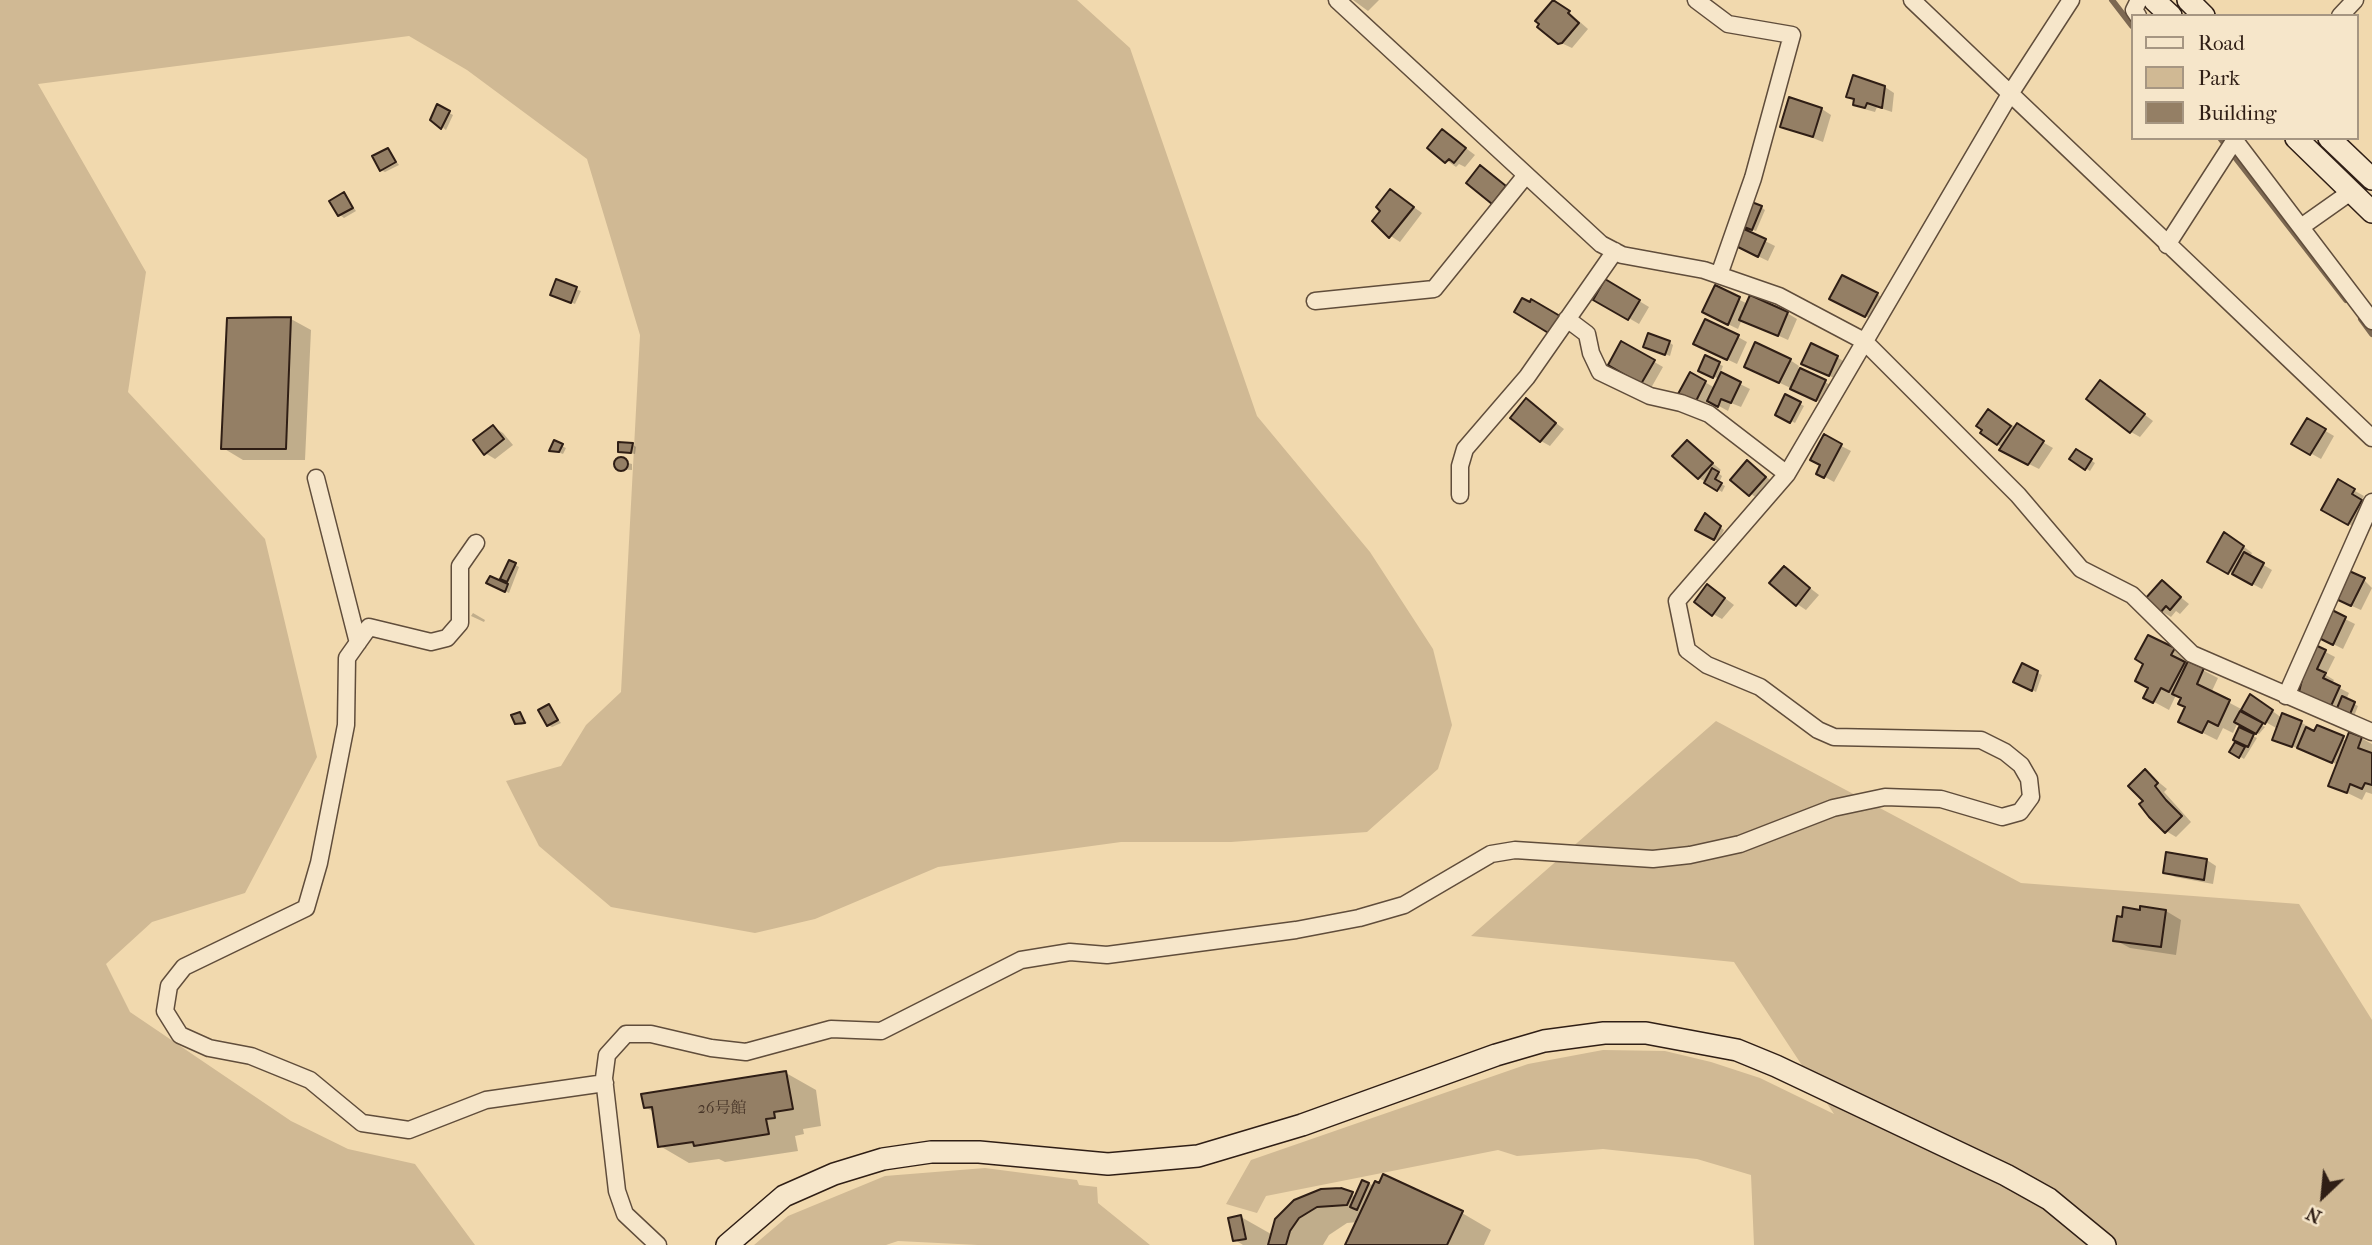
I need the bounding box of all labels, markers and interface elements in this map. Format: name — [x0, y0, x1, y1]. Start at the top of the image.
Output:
legend — [2130, 14, 2358, 140]
text: Road — [2198, 31, 2245, 55]
text: Park — [2198, 66, 2240, 90]
text: Building — [2198, 101, 2276, 125]
house number: 26号館 — [698, 1099, 746, 1119]
north arrow — [2288, 1161, 2358, 1231]
text: N — [2302, 1202, 2325, 1228]

